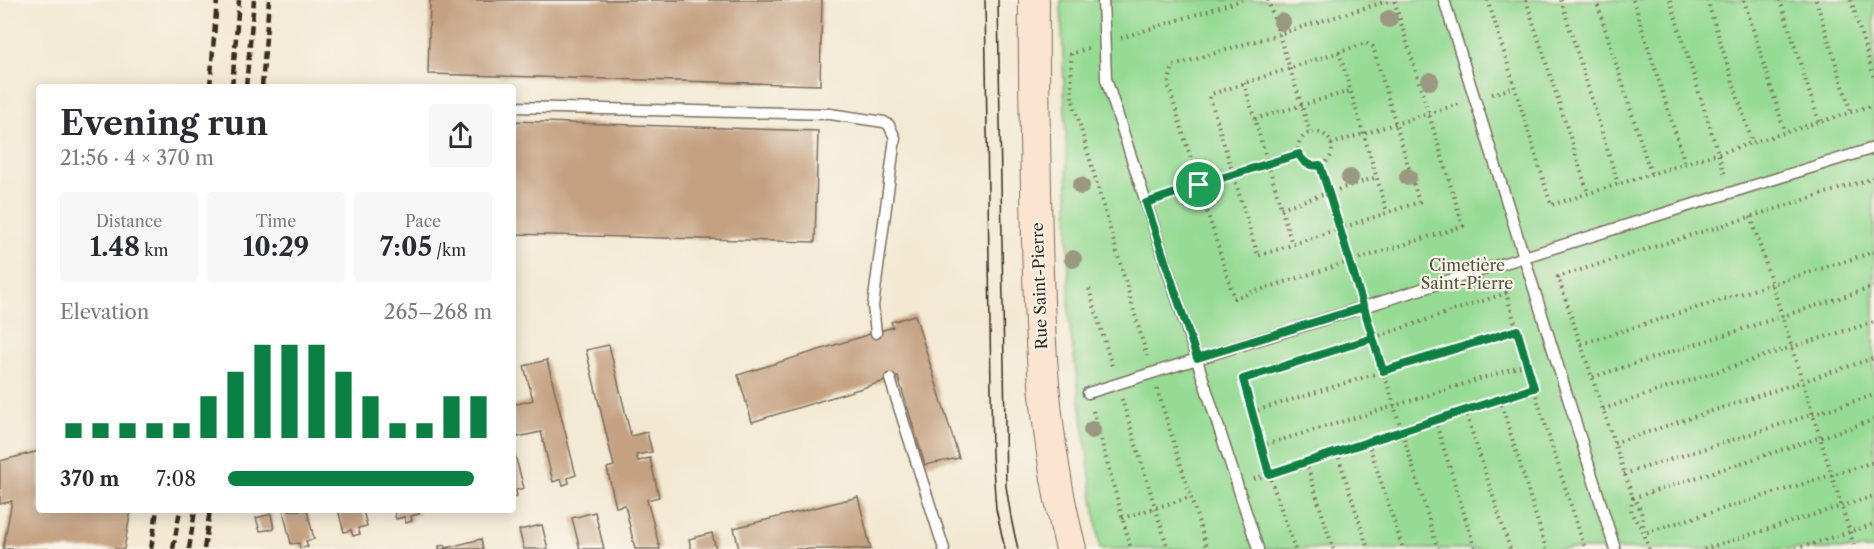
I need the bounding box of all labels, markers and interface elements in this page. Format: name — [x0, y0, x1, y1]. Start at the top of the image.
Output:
text: Evening run — [60, 103, 268, 144]
button: share — [429, 104, 492, 167]
text: 21:56 · 4 × 370 m — [60, 146, 214, 170]
pin — [1173, 159, 1224, 210]
icon: arrive — [1182, 168, 1215, 201]
text: Distance — [96, 211, 162, 231]
text: Time — [256, 211, 296, 231]
text: Pace — [405, 211, 441, 231]
street label: Rue Saint-Pierre — [1027, 222, 1051, 350]
text: 1.48 — [90, 231, 140, 263]
text: 10:29 — [243, 231, 309, 263]
text: 7:05 — [380, 231, 432, 263]
text: km — [140, 240, 168, 260]
text: /km — [432, 240, 466, 260]
park label: Cimetière Saint-Pierre — [1421, 255, 1513, 293]
text: Elevation — [60, 300, 149, 324]
text: 265–268 m — [384, 300, 492, 324]
text: 370 m — [60, 467, 119, 491]
text: 7:08 — [156, 467, 196, 491]

